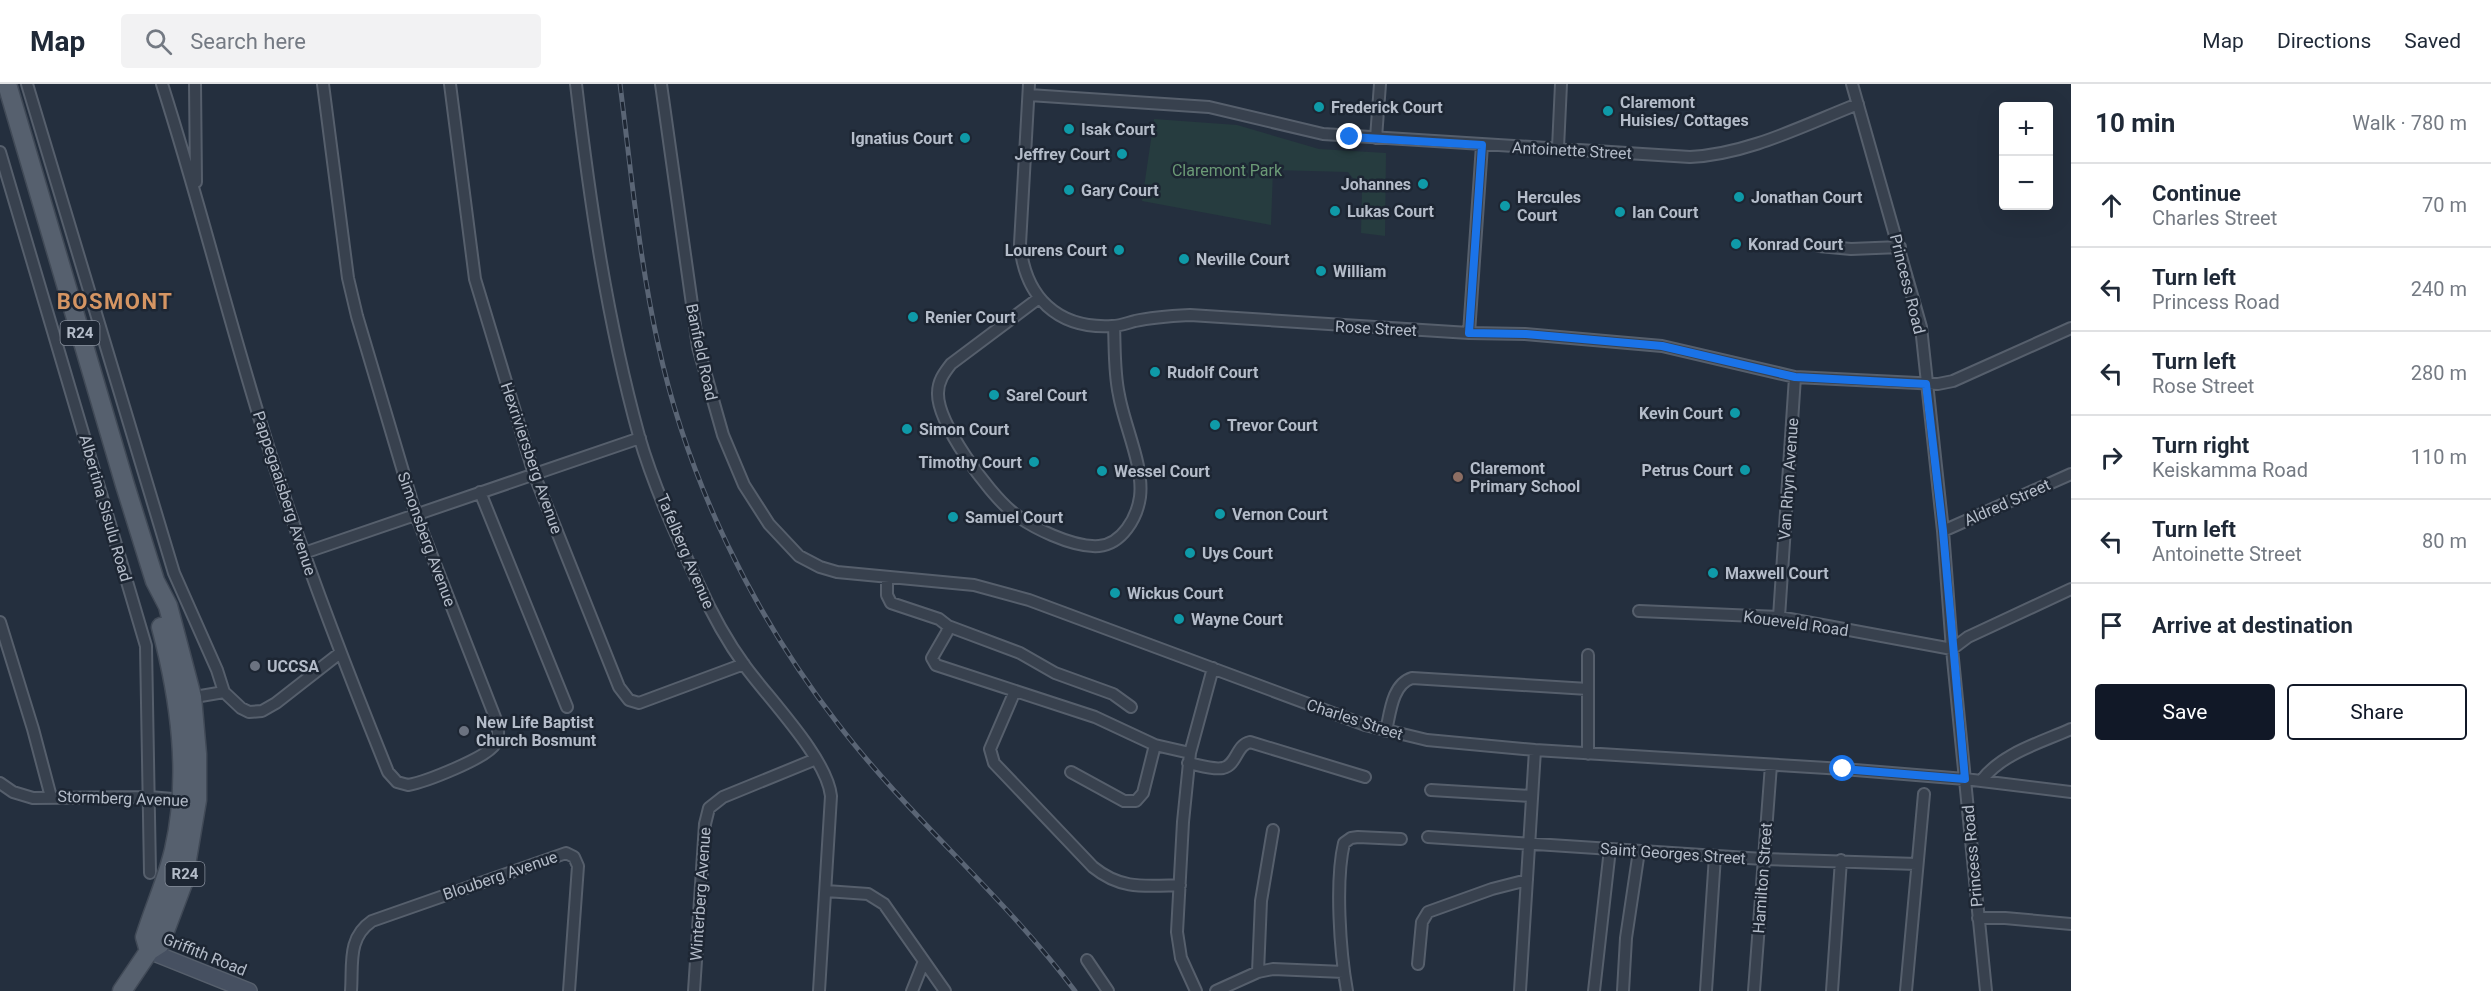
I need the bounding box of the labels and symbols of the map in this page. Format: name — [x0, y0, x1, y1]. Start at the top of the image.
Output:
place label: Claremont Huisies/ Cottages — [1620, 93, 1749, 130]
place label: Frederick Court — [1331, 98, 1443, 117]
marker: Frederick Court — [1312, 100, 1326, 114]
marker: Claremont Huisies/ Cottages — [1601, 104, 1615, 118]
place label: Isak Court — [1081, 120, 1156, 139]
marker: Isak Court — [1062, 122, 1076, 136]
route end — [1336, 123, 1362, 149]
place label: Ignatius Court — [851, 129, 954, 148]
marker: Ignatius Court — [958, 131, 972, 145]
street label: Antoinette Street — [1512, 138, 1632, 163]
place label: Jeffrey Court — [1015, 145, 1111, 164]
marker: Jeffrey Court — [1115, 147, 1129, 161]
park label: Claremont Park — [1172, 161, 1283, 180]
place label: Johannes — [1341, 175, 1411, 194]
marker: Johannes — [1416, 177, 1430, 191]
place label: Gary Court — [1081, 181, 1159, 200]
marker: Gary Court — [1062, 183, 1076, 197]
place label: Hercules Court — [1517, 188, 1581, 225]
place label: Jonathan Court — [1751, 188, 1863, 207]
marker: Jonathan Court — [1732, 190, 1746, 204]
marker: Hercules Court — [1498, 199, 1512, 213]
place label: Lukas Court — [1347, 202, 1434, 221]
place label: Ian Court — [1632, 203, 1699, 222]
marker: Lukas Court — [1328, 204, 1342, 218]
marker: Ian Court — [1613, 205, 1627, 219]
street label: Princess Road — [1886, 232, 1929, 336]
place label: Konrad Court — [1748, 235, 1844, 254]
marker: Konrad Court — [1729, 237, 1743, 251]
place label: Lourens Court — [1005, 241, 1108, 260]
marker: Lourens Court — [1112, 243, 1126, 257]
place label: Neville Court — [1196, 250, 1290, 269]
marker: Neville Court — [1177, 252, 1191, 266]
place label: William — [1333, 262, 1386, 281]
marker: William — [1314, 264, 1328, 278]
district label: BOSMONT — [57, 289, 173, 314]
street label: Banfield Road — [682, 302, 721, 402]
place label: Renier Court — [925, 308, 1016, 327]
marker: Renier Court — [906, 310, 920, 324]
street label: Rose Street — [1335, 317, 1417, 340]
road number: R24 — [60, 321, 100, 345]
place label: Rudolf Court — [1167, 363, 1259, 382]
marker: Rudolf Court — [1148, 365, 1162, 379]
street label: Hexriviersberg Avenue — [497, 380, 566, 536]
place label: Sarel Court — [1006, 386, 1088, 405]
marker: Sarel Court — [987, 388, 1001, 402]
place label: Kevin Court — [1639, 404, 1724, 423]
marker: Kevin Court — [1728, 406, 1742, 420]
street label: Pappegaaisberg Avenue — [249, 409, 320, 578]
place label: Trevor Court — [1227, 416, 1318, 435]
street label: Van Rhyn Avenue — [1775, 417, 1802, 541]
marker: Trevor Court — [1208, 418, 1222, 432]
place label: Simon Court — [919, 420, 1010, 439]
marker: Simon Court — [900, 422, 914, 436]
street label: Albertina Sisulu Road — [75, 432, 136, 584]
place label: Timothy Court — [918, 453, 1023, 472]
marker: Timothy Court — [1027, 455, 1041, 469]
place label: Claremont Primary School — [1470, 459, 1580, 496]
place label: Petrus Court — [1642, 461, 1734, 480]
place label: Wessel Court — [1114, 462, 1210, 481]
marker: Petrus Court — [1738, 463, 1752, 477]
marker: Wessel Court — [1095, 464, 1109, 478]
street label: Simonsberg Avenue — [393, 469, 460, 609]
marker: Claremont Primary School — [1451, 470, 1465, 484]
street label: Aldred Street — [1961, 475, 2053, 530]
street label: Tafelberg Avenue — [653, 491, 718, 612]
place label: Vernon Court — [1232, 505, 1328, 524]
marker: Vernon Court — [1213, 507, 1227, 521]
place label: Samuel Court — [965, 508, 1064, 527]
marker: Samuel Court — [946, 510, 960, 524]
place label: Uys Court — [1202, 544, 1274, 563]
marker: Uys Court — [1183, 546, 1197, 560]
place label: Maxwell Court — [1725, 564, 1829, 583]
marker: Maxwell Court — [1706, 566, 1720, 580]
place label: Wickus Court — [1127, 584, 1224, 603]
marker: Wickus Court — [1108, 586, 1122, 600]
street label: Koueveld Road — [1742, 607, 1850, 640]
place label: Wayne Court — [1191, 610, 1284, 629]
marker: Wayne Court — [1172, 612, 1186, 626]
place label: UCCSA — [267, 657, 319, 676]
marker: UCCSA — [248, 659, 262, 673]
street label: Charles Street — [1304, 695, 1405, 744]
place label: New Life Baptist Church Bosmunt — [476, 713, 597, 750]
marker: New Life Baptist Church Bosmunt — [457, 724, 471, 738]
route start — [1829, 755, 1855, 781]
street label: Stormberg Avenue — [57, 787, 189, 810]
street label: Princess Road — [1959, 804, 1986, 908]
street label: Hamilton Street — [1749, 822, 1776, 934]
street label: Winterberg Avenue — [686, 826, 715, 962]
street label: Saint Georges Street — [1600, 839, 1746, 868]
street label: Blouberg Avenue — [440, 847, 560, 904]
road number: R24 — [166, 862, 204, 886]
street label: Griffith Road — [160, 929, 249, 980]

